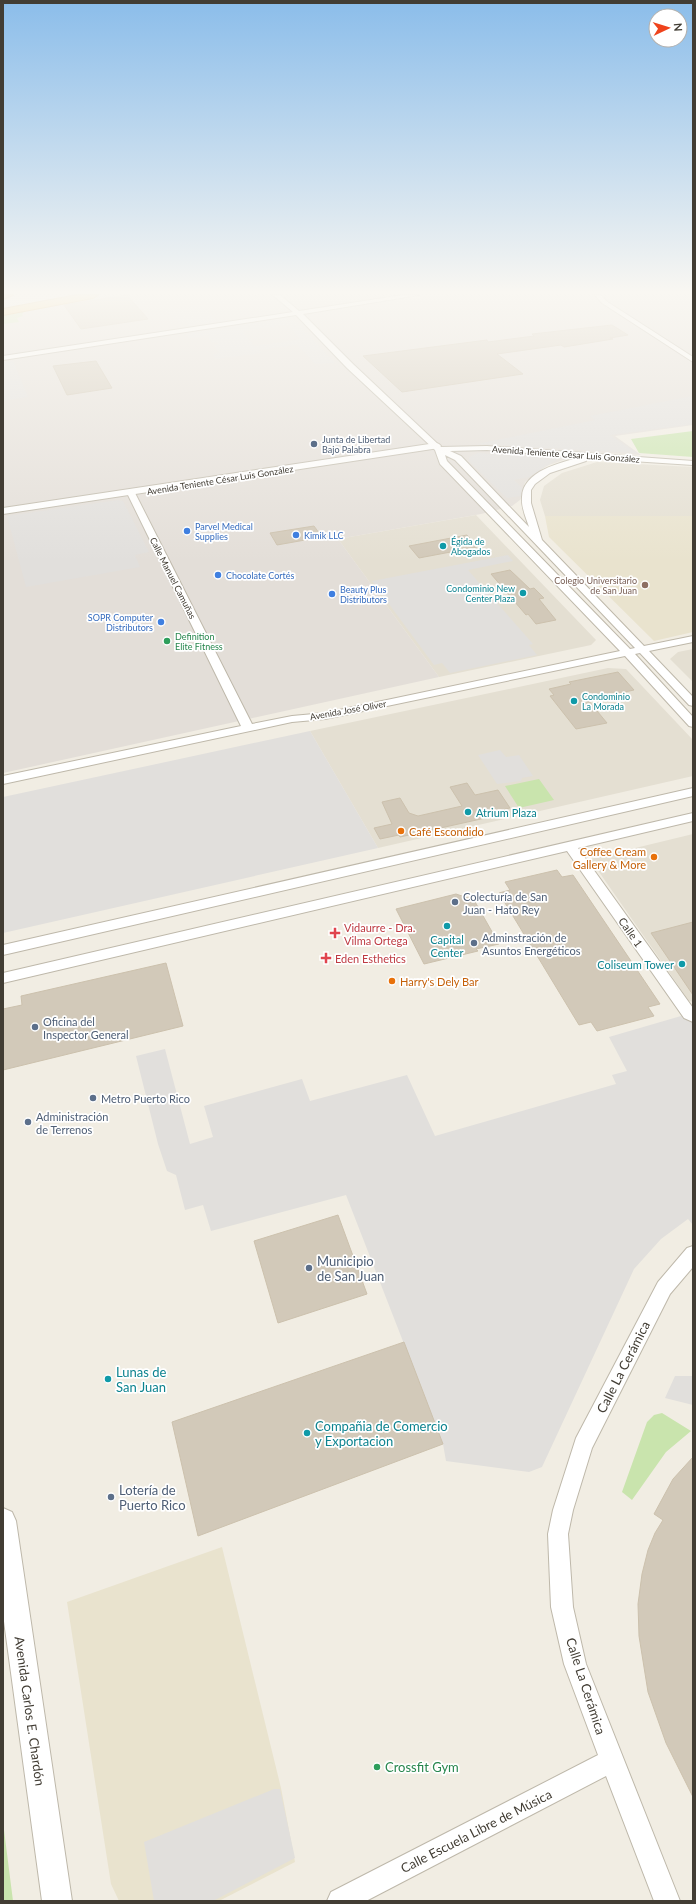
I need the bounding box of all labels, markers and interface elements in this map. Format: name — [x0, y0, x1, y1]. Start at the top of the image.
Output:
north arrow — [648, 8, 688, 48]
text: N — [672, 23, 685, 32]
place label: Junta de Libertad Bajo Palabra — [322, 434, 390, 455]
marker: Junta de Libertad Bajo Palabra — [309, 439, 319, 449]
street label: Avenida Teniente César Luis González — [492, 443, 640, 465]
street label: Avenida Teniente César Luis González — [146, 463, 294, 497]
place label: Parvel Medical Supplies — [195, 521, 253, 542]
marker: Parvel Medical Supplies — [182, 526, 192, 536]
marker: Kimik LLC — [291, 530, 301, 540]
place label: Kimik LLC — [304, 530, 344, 541]
street label: Calle Manuel Camuñas — [148, 535, 198, 621]
place label: Égida de Abogados — [451, 536, 490, 557]
marker: Égida de Abogados — [438, 541, 448, 551]
marker: Chocolate Cortés — [213, 570, 223, 580]
place label: Chocolate Cortés — [226, 570, 295, 581]
place label: Colegio Universitario de San Juan — [554, 575, 637, 596]
marker: Colegio Universitario de San Juan — [640, 580, 650, 590]
place label: Condominio New Center Plaza — [446, 583, 515, 604]
place label: Beauty Plus Distributors — [340, 584, 387, 605]
marker: Condominio New Center Plaza — [518, 588, 528, 598]
marker: Beauty Plus Distributors — [327, 589, 337, 599]
place label: SOPR Computer Distributors — [88, 612, 154, 633]
marker: SOPR Computer Distributors — [156, 617, 166, 627]
place label: Definition Elite Fitness — [175, 631, 223, 652]
marker: Definition Elite Fitness — [162, 636, 172, 646]
place label: Condominio La Morada — [582, 691, 630, 712]
marker: Condominio La Morada — [569, 696, 579, 706]
street label: Avenida José Oliver — [309, 698, 388, 722]
place label: Atrium Plaza — [476, 806, 537, 819]
marker: Atrium Plaza — [463, 807, 473, 817]
place label: Café Escondido — [409, 825, 484, 838]
marker: Café Escondido — [396, 826, 406, 836]
place label: Coffee Cream Gallery & More — [573, 845, 646, 871]
marker: Coffee Cream Gallery & More — [649, 852, 659, 862]
place label: Colecturía de San Juan - Hato Rey — [463, 890, 547, 916]
marker: Colecturía de San Juan - Hato Rey — [450, 897, 460, 907]
street label: Calle 1 — [616, 915, 646, 949]
place label: Vidaurre - Dra. Vilma Ortega — [344, 921, 415, 947]
marker: Capital Center — [442, 921, 452, 931]
marker: Vidaurre - Dra. Vilma Ortega — [329, 927, 341, 939]
place label: Adminstración de Asuntos Energéticos — [482, 931, 581, 957]
place label: Capital Center — [430, 933, 464, 959]
marker: Adminstración de Asuntos Energéticos — [469, 938, 479, 948]
marker: Eden Esthetics — [320, 952, 332, 964]
place label: Eden Esthetics — [335, 952, 406, 965]
place label: Coliseum Tower — [597, 958, 674, 971]
marker: Coliseum Tower — [677, 959, 687, 969]
place label: Harry's Dely Bar — [400, 975, 479, 988]
marker: Harry's Dely Bar — [387, 976, 397, 986]
place label: Oficina del Inspector General — [43, 1015, 129, 1041]
marker: Oficina del Inspector General — [30, 1022, 40, 1032]
place label: Metro Puerto Rico — [101, 1092, 190, 1105]
marker: Metro Puerto Rico — [88, 1093, 98, 1103]
place label: Administración de Terrenos — [36, 1110, 108, 1136]
marker: Administración de Terrenos — [23, 1117, 33, 1127]
place label: Municipio de San Juan — [317, 1253, 384, 1284]
marker: Municipio de San Juan — [304, 1263, 314, 1273]
street label: Calle La Cerámica — [593, 1318, 653, 1416]
place label: Lunas de San Juan — [116, 1364, 167, 1395]
marker: Lunas de San Juan — [103, 1374, 113, 1384]
place label: Compañia de Comercio y Exportacion — [315, 1418, 448, 1449]
marker: Compañia de Comercio y Exportacion — [302, 1428, 312, 1438]
place label: Lotería de Puerto Rico — [119, 1482, 186, 1513]
marker: Lotería de Puerto Rico — [106, 1492, 116, 1502]
street label: Avenida Carlos E. Chardón — [12, 1635, 48, 1787]
street label: Calle La Cerámica — [563, 1636, 609, 1736]
place label: Crossfit Gym — [385, 1759, 459, 1775]
marker: Crossfit Gym — [372, 1762, 382, 1772]
street label: Calle Escuela Libre de Música — [398, 1786, 554, 1876]

